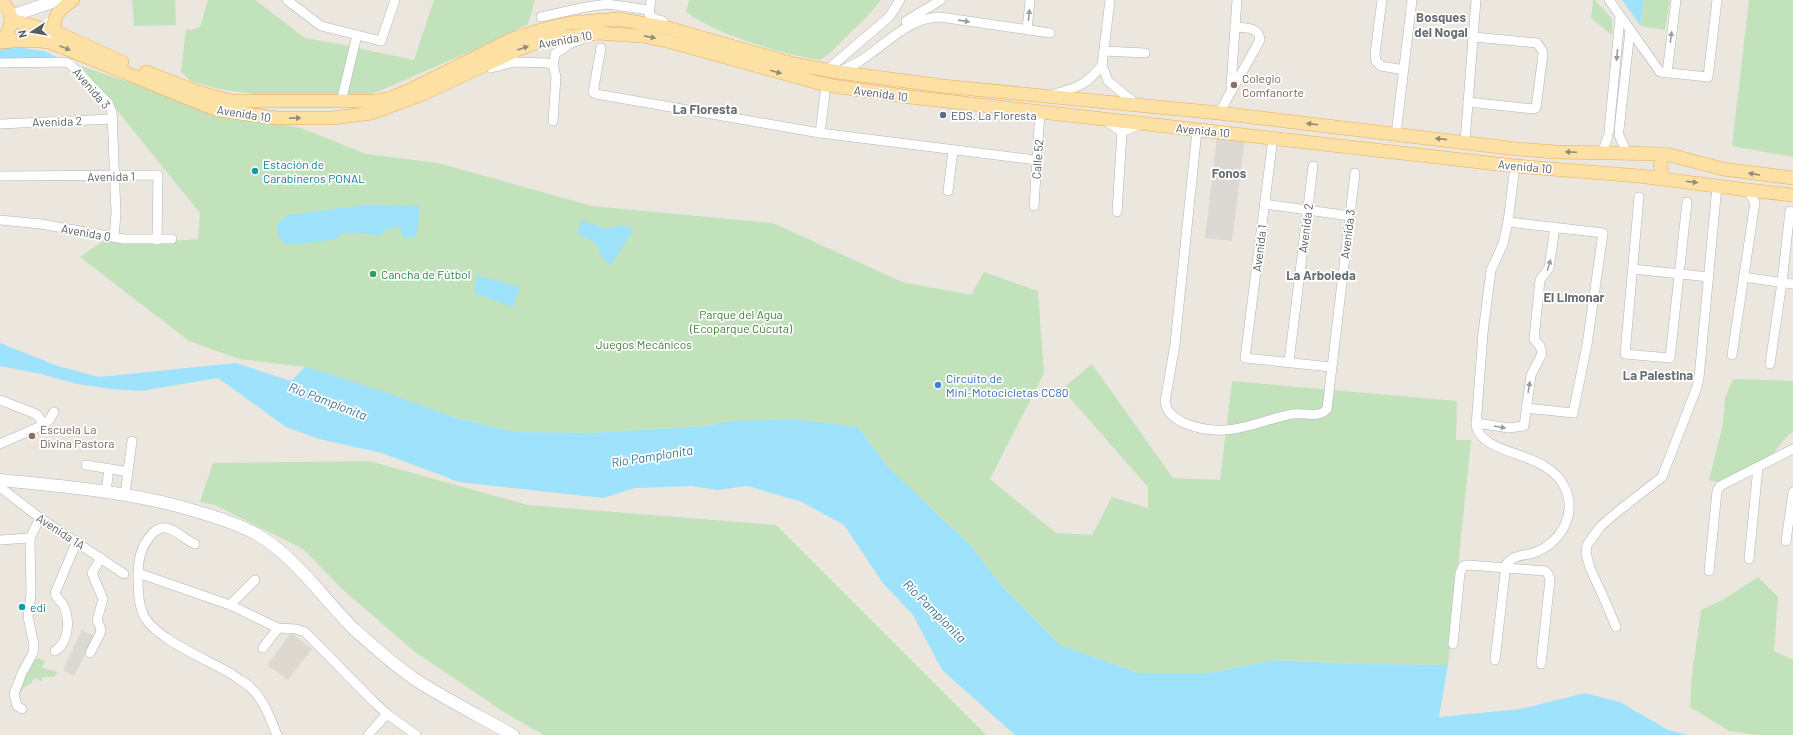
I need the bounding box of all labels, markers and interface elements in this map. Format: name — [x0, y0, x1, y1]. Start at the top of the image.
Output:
one-way arrow — [1025, 9, 1032, 21]
district label: Bosques del Nogal — [1414, 9, 1468, 40]
north arrow — [12, 12, 52, 52]
one-way arrow — [958, 18, 970, 24]
street label: Avenida 10 — [537, 27, 593, 51]
text: N — [15, 29, 29, 39]
one-way arrow — [1668, 31, 1675, 43]
one-way arrow — [644, 35, 657, 41]
one-way arrow — [517, 45, 529, 51]
one-way arrow — [60, 46, 72, 52]
one-way arrow — [1613, 49, 1620, 61]
street label: Avenida 3 — [70, 65, 114, 111]
one-way arrow — [770, 69, 782, 75]
place label: Colegio Comfanorte — [1242, 71, 1304, 99]
marker: Colegio Comfanorte — [1229, 80, 1239, 90]
street label: Avenida 10 — [853, 82, 909, 104]
district label: La Floresta — [673, 101, 737, 117]
street label: Avenida 10 — [216, 102, 272, 124]
place label: EDS. La Floresta — [951, 108, 1037, 122]
marker: EDS. La Floresta — [938, 110, 948, 120]
street label: Avenida 2 — [32, 113, 82, 129]
one-way arrow — [289, 115, 302, 121]
street label: Avenida 10 — [1175, 120, 1231, 140]
one-way arrow — [1306, 121, 1318, 127]
one-way arrow — [1435, 136, 1447, 142]
street label: Calle 52 — [1029, 138, 1045, 180]
one-way arrow — [1564, 149, 1577, 155]
place label: Estación de Carabineros PONAL — [263, 157, 365, 185]
street label: Avenida 10 — [1497, 157, 1553, 175]
district label: Fonos — [1212, 165, 1247, 181]
marker: Estación de Carabineros PONAL — [250, 166, 260, 176]
street label: Avenida 1 — [87, 169, 135, 183]
one-way arrow — [1748, 171, 1760, 177]
one-way arrow — [1685, 179, 1698, 186]
street label: Avenida 2 — [1295, 202, 1315, 254]
street label: Avenida 3 — [1337, 209, 1357, 259]
street label: Avenida 0 — [60, 221, 112, 243]
street label: Avenida 1 — [1249, 223, 1269, 273]
one-way arrow — [1546, 258, 1552, 270]
place label: Cancha de Fútbol — [381, 267, 471, 281]
district label: La Arboleda — [1286, 267, 1356, 283]
marker: Cancha de Fútbol — [368, 269, 378, 279]
district label: El Limonar — [1543, 289, 1605, 305]
park label: Parque del Agua (Ecoparque Cúcuta) — [689, 307, 793, 335]
park label: Juegos Mecánicos — [596, 337, 692, 351]
district label: La Palestina — [1623, 367, 1693, 383]
place label: Circuito de Mini-Motocicletas CC80 — [946, 371, 1069, 399]
water label: Río Pamplonita — [287, 379, 370, 423]
marker: Circuito de Mini-Motocicletas CC80 — [933, 380, 943, 390]
one-way arrow — [1526, 381, 1532, 393]
place label: Escuela La Divina Pastora — [40, 422, 114, 450]
one-way arrow — [1494, 424, 1506, 430]
marker: Escuela La Divina Pastora — [27, 431, 37, 441]
water label: Río Pamplonita — [610, 442, 694, 470]
street label: Avenida 1A — [34, 510, 88, 552]
water label: Río Pamplonita — [900, 576, 970, 646]
place label: edi — [30, 600, 46, 614]
marker: edi — [17, 602, 27, 612]

